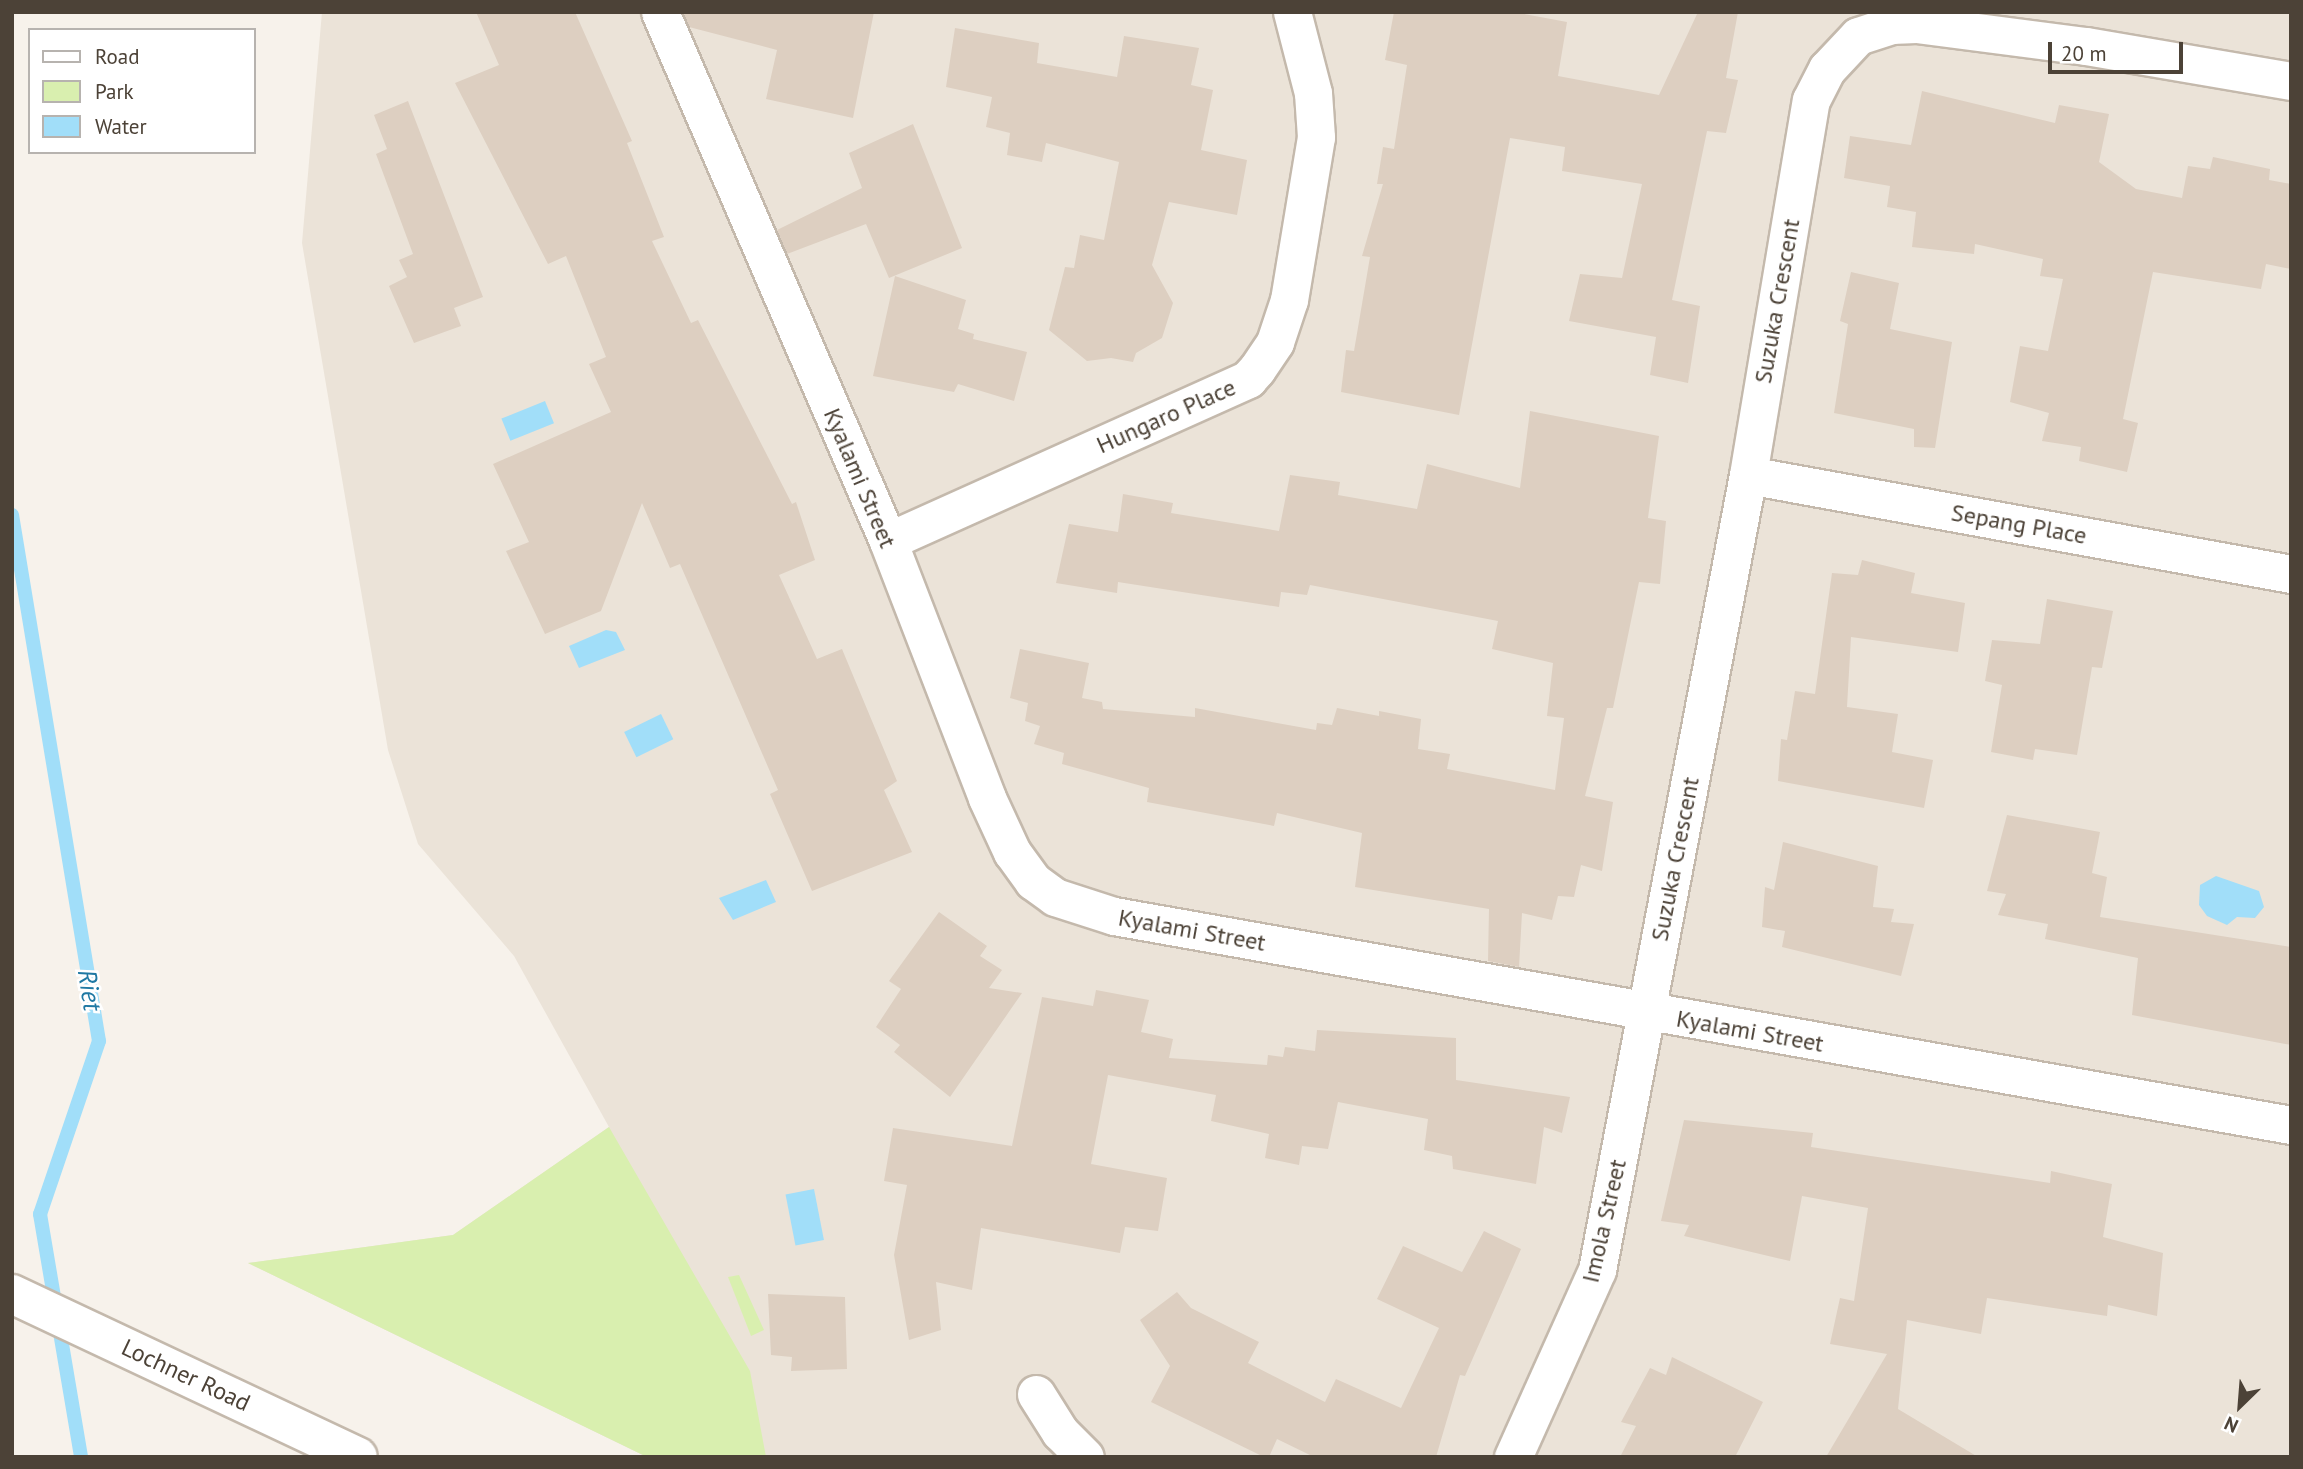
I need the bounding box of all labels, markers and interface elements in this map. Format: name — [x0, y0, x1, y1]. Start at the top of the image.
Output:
legend — [28, 28, 256, 154]
scale bar — [2051, 28, 2186, 72]
text: 20 m — [2061, 40, 2107, 67]
text: Road — [95, 43, 139, 70]
text: Park — [95, 78, 134, 105]
text: Water — [95, 113, 147, 140]
street label: Suzuka Crescent — [1748, 216, 1806, 386]
street label: Hungaro Place — [1092, 373, 1240, 459]
street label: Kyalami Street — [818, 404, 902, 552]
street label: Sepang Place — [1949, 498, 2089, 550]
street label: Suzuka Crescent — [1645, 774, 1705, 944]
street label: Kyalami Street — [1116, 903, 1268, 957]
water label: Riet — [71, 967, 109, 1013]
street label: Kyalami Street — [1674, 1004, 1826, 1058]
street label: Imola Street — [1576, 1156, 1632, 1286]
street label: Lochner Road — [117, 1333, 255, 1417]
north arrow — [2205, 1371, 2275, 1441]
text: N — [2220, 1412, 2242, 1439]

